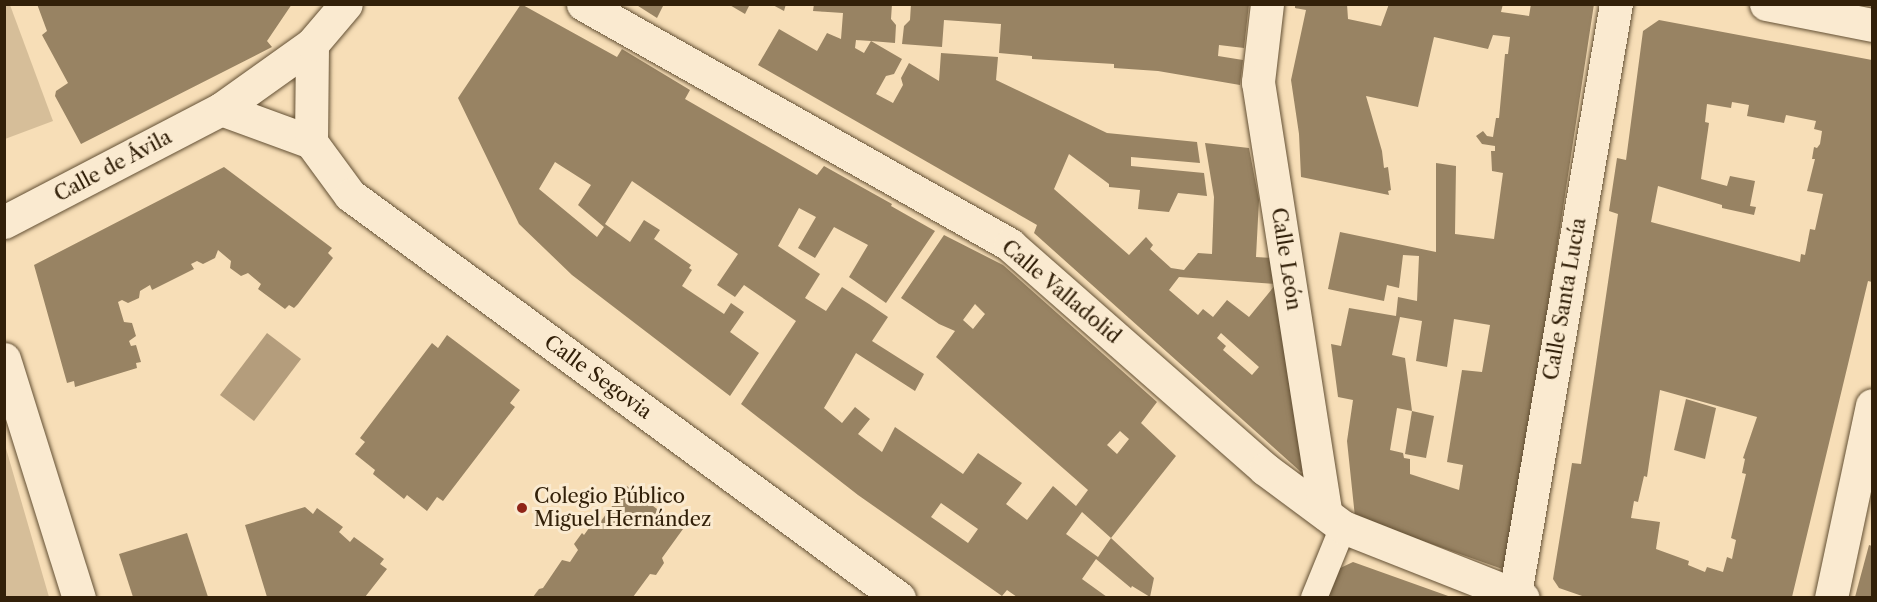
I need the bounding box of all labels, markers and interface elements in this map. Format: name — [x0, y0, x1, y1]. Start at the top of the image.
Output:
street label: Calle de Ávila — [50, 125, 176, 207]
street label: Calle León — [1266, 206, 1306, 312]
street label: Calle Santa Lucía — [1539, 216, 1591, 382]
street label: Calle Valladolid — [996, 235, 1126, 349]
street label: Calle Segovia — [540, 330, 656, 424]
place label: Colegio Público Miguel Hernández — [534, 484, 711, 531]
marker: Colegio Público Miguel Hernández — [515, 501, 529, 515]

